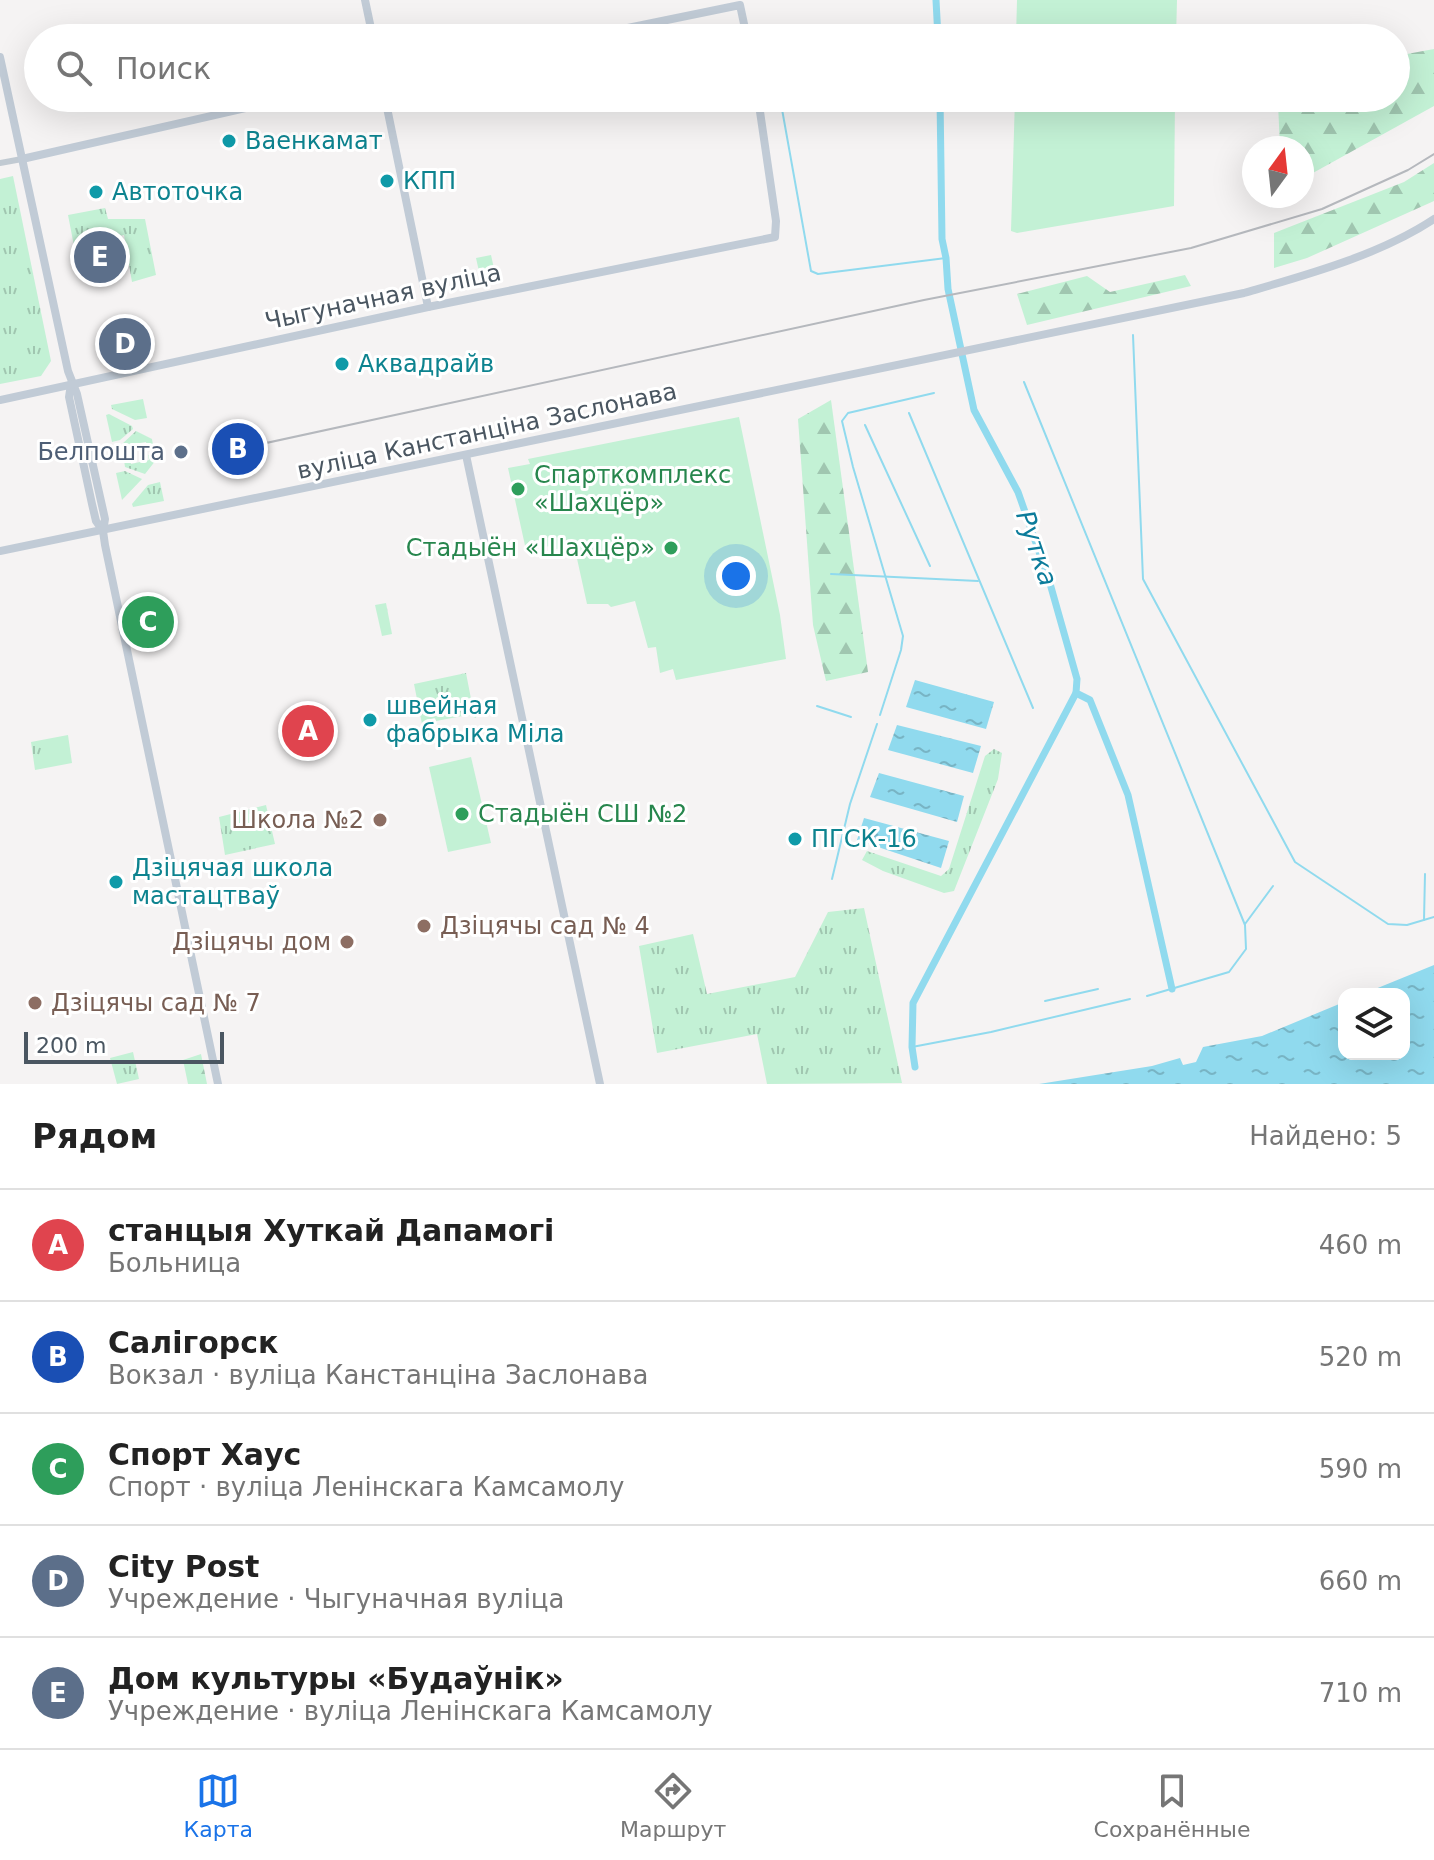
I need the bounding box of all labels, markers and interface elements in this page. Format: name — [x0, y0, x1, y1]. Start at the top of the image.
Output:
search box — [24, 24, 1410, 112]
icon: search — [52, 46, 96, 90]
text: Поиск — [116, 51, 211, 86]
place label: Ваенкамат — [245, 127, 383, 155]
marker: Ваенкамат — [220, 132, 238, 150]
north arrow — [1242, 136, 1314, 208]
place label: КПП — [403, 167, 456, 195]
marker: КПП — [378, 172, 396, 190]
place label: Автоточка — [112, 178, 243, 206]
marker: Автоточка — [87, 183, 105, 201]
pin: E — [74, 227, 126, 287]
street label: Чыгуначная вуліца — [262, 258, 504, 336]
pin: D — [99, 314, 151, 374]
place label: Аквадрайв — [358, 350, 494, 378]
marker: Аквадрайв — [333, 355, 351, 373]
street label: вуліца Канстанціна Заслонава — [295, 377, 679, 485]
pin: B — [212, 419, 264, 479]
place label: Белпошта — [37, 438, 165, 466]
marker: Белпошта — [172, 443, 190, 461]
place label: Спарткомплекс «Шахцёр» — [534, 461, 731, 517]
marker: Спарткомплекс «Шахцёр» — [509, 480, 527, 498]
water label: Рутка — [1010, 506, 1064, 590]
place label: Стадыён «Шахцёр» — [406, 534, 655, 562]
marker: Стадыён «Шахцёр» — [662, 539, 680, 557]
your location — [716, 556, 756, 596]
pin: C — [122, 592, 174, 652]
place label: швейная фабрыка Міла — [386, 692, 564, 748]
pin: A — [282, 701, 334, 761]
marker: швейная фабрыка Міла — [361, 711, 379, 729]
place label: Стадыён СШ №2 — [478, 800, 687, 828]
marker: Стадыён СШ №2 — [453, 805, 471, 823]
place label: Школа №2 — [231, 806, 364, 834]
marker: Школа №2 — [371, 811, 389, 829]
place label: ПГСК-16 — [811, 825, 917, 853]
marker: ПГСК-16 — [786, 830, 804, 848]
place label: Дзіцячая школа мастацтваў — [132, 854, 333, 910]
marker: Дзіцячая школа мастацтваў — [107, 873, 125, 891]
place label: Дзіцячы сад № 4 — [440, 912, 650, 940]
marker: Дзіцячы сад № 4 — [415, 917, 433, 935]
place label: Дзіцячы дом — [172, 928, 331, 956]
marker: Дзіцячы дом — [338, 933, 356, 951]
map controls — [1338, 988, 1410, 1060]
button: layers — [1338, 988, 1410, 1060]
place label: Дзіцячы сад № 7 — [51, 989, 261, 1017]
marker: Дзіцячы сад № 7 — [26, 994, 44, 1012]
scale bar — [24, 1028, 224, 1064]
text: 200 m — [36, 1033, 106, 1058]
text: Рядом — [32, 1116, 157, 1156]
text: Найдено: 5 — [1249, 1121, 1402, 1151]
text: станцыя Хуткай Дапамогі — [108, 1213, 554, 1248]
text: A — [48, 1230, 68, 1260]
text: 460 m — [1319, 1230, 1402, 1260]
text: Больница — [108, 1248, 241, 1278]
text: Салігорск — [108, 1325, 278, 1360]
text: B — [48, 1342, 68, 1372]
text: 520 m — [1319, 1342, 1402, 1372]
text: Вокзал · вуліца Канстанціна Заслонава — [108, 1360, 649, 1390]
text: Спорт Хаус — [108, 1437, 301, 1472]
text: C — [48, 1454, 68, 1484]
text: 590 m — [1319, 1454, 1402, 1484]
text: Спорт · вуліца Ленінскага Камсамолу — [108, 1472, 624, 1502]
text: City Post — [108, 1549, 259, 1584]
text: D — [47, 1566, 69, 1596]
text: 660 m — [1319, 1566, 1402, 1596]
text: Учреждение · Чыгуначная вуліца — [108, 1584, 565, 1614]
text: Дом культуры «Будаўнік» — [108, 1661, 564, 1696]
text: E — [49, 1678, 67, 1708]
text: 710 m — [1319, 1678, 1402, 1708]
text: Учреждение · вуліца Ленінскага Камсамолу — [108, 1696, 713, 1726]
tab: Карта — [184, 1769, 253, 1842]
tab: Маршрут — [620, 1769, 726, 1842]
tab: Сохранённые — [1094, 1769, 1250, 1842]

